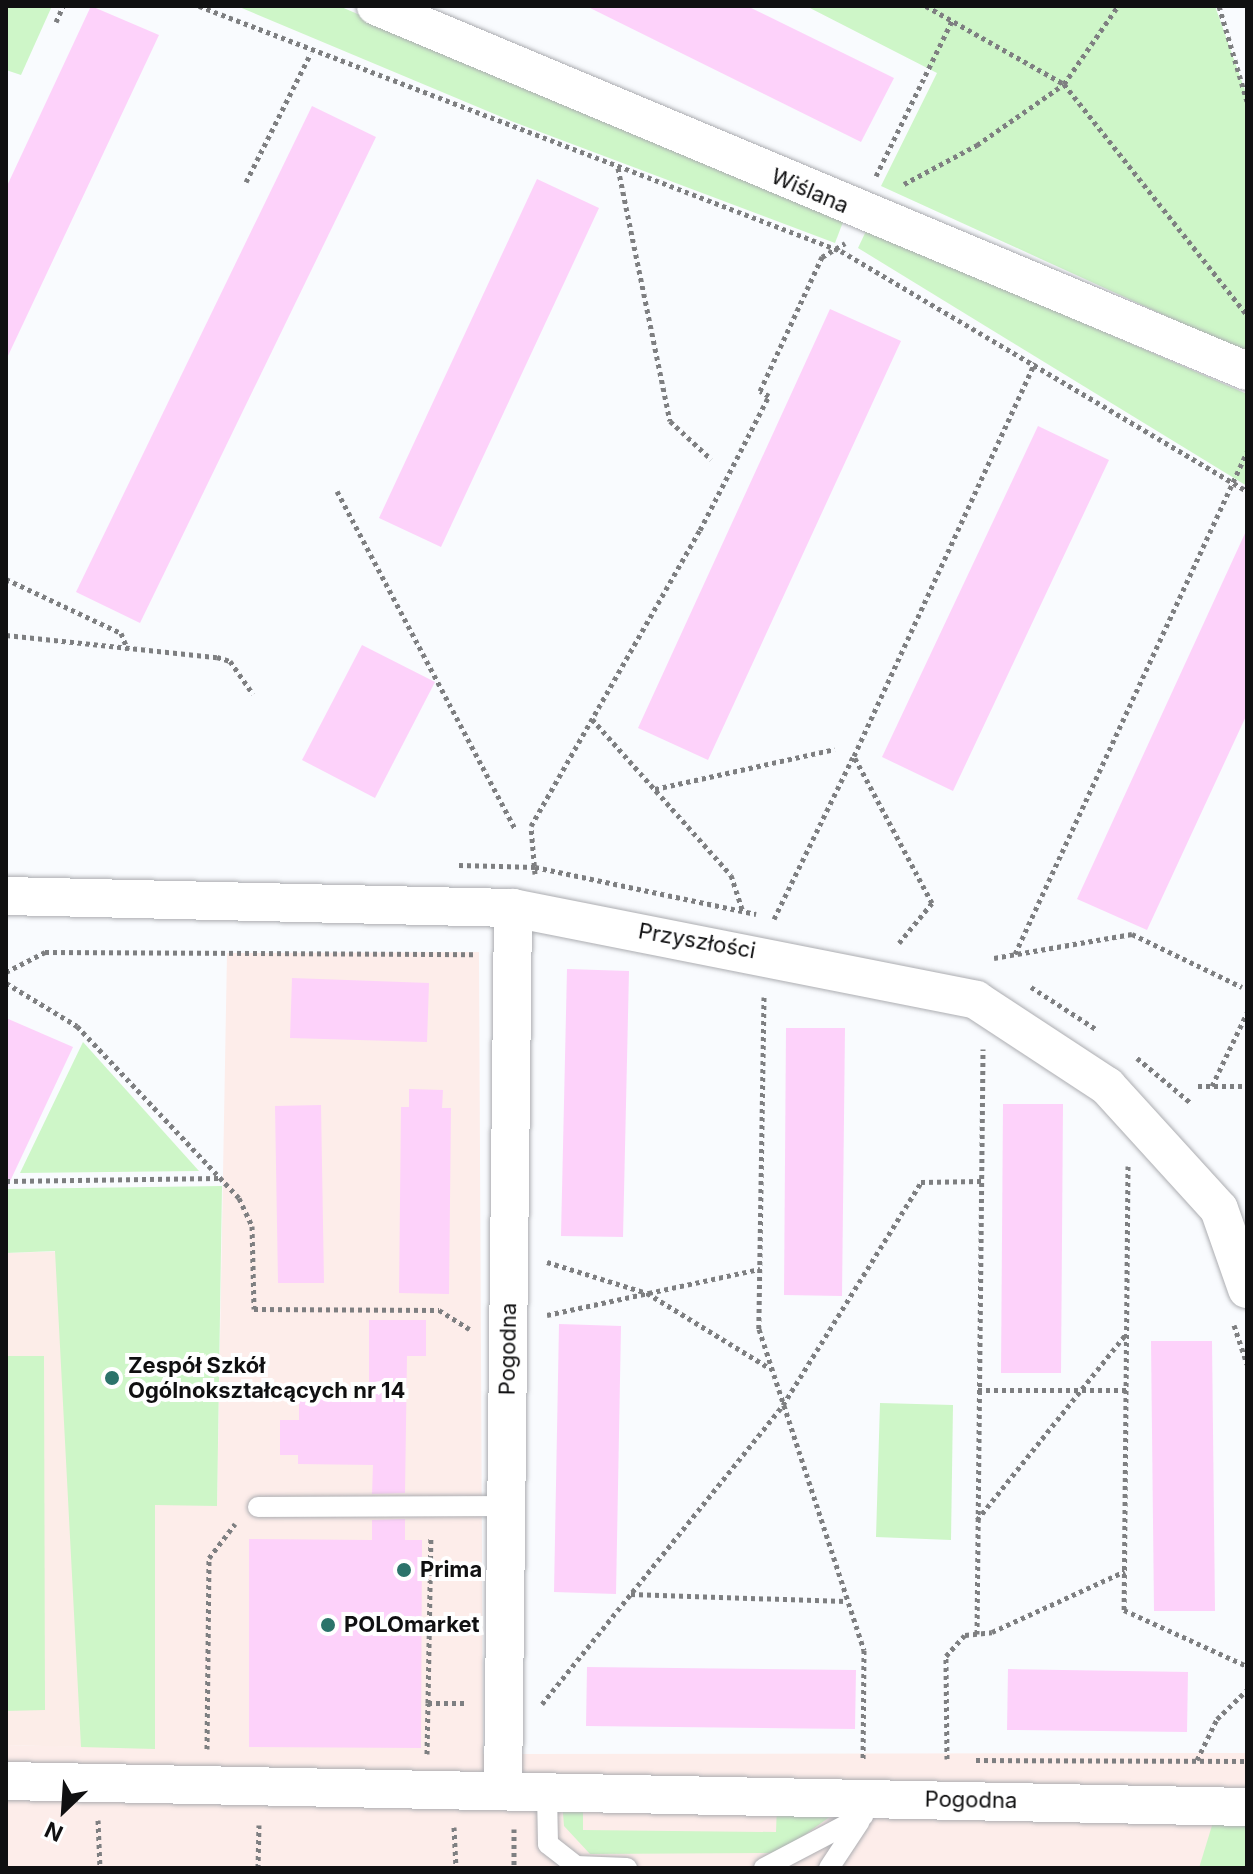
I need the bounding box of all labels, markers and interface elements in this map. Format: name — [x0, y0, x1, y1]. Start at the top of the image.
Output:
street label: Wiślana — [767, 163, 853, 219]
street label: Przyszłości — [636, 918, 758, 964]
street label: Pogodna — [494, 1302, 522, 1396]
place label: Zespół Szkół Ogólnokształcących nr 14 — [128, 1352, 405, 1404]
marker: Zespół Szkół Ogólnokształcących nr 14 — [103, 1369, 121, 1387]
place label: Prima — [420, 1557, 482, 1583]
marker: Prima — [395, 1561, 413, 1579]
place label: POLOmarket — [344, 1612, 480, 1638]
marker: POLOmarket — [319, 1616, 337, 1634]
north arrow — [24, 1770, 104, 1850]
street label: Pogodna — [924, 1786, 1018, 1814]
text: N — [41, 1816, 67, 1847]

